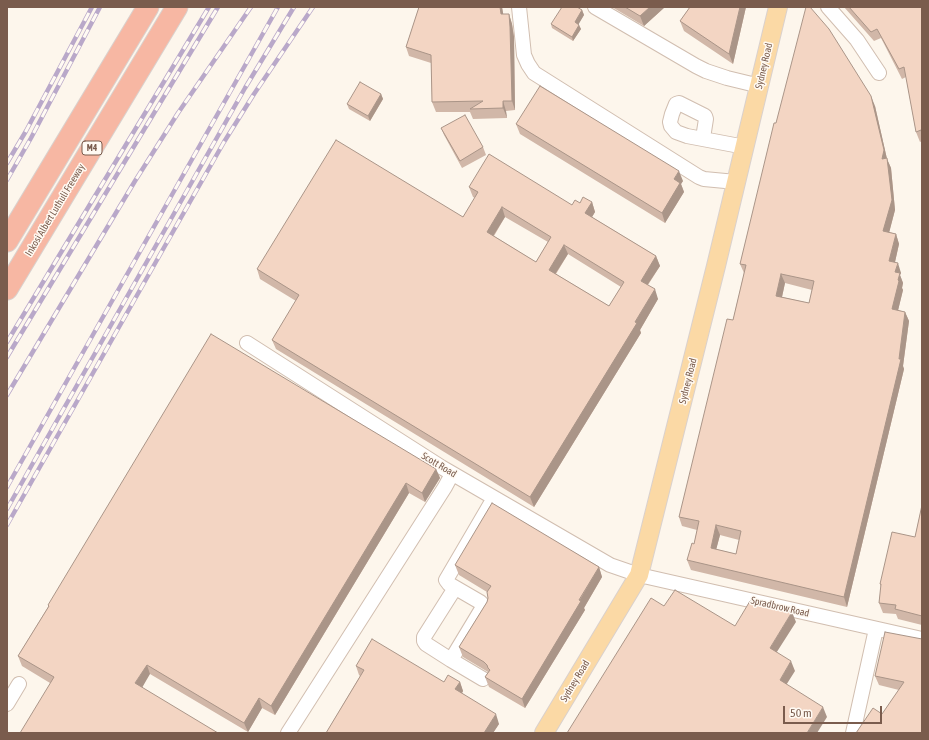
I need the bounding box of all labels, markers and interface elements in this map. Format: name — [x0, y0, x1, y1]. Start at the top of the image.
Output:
street label: Sydney Road — [753, 42, 775, 90]
road number: M4 — [82, 141, 102, 155]
street label: Inkosi Albert Luthuli Freeway — [23, 162, 87, 258]
street label: Sydney Road — [677, 357, 699, 405]
street label: Scott Road — [419, 450, 459, 480]
street label: Spradbrow Road — [750, 594, 810, 620]
street label: Sydney Road — [558, 658, 592, 704]
scale bar — [785, 698, 884, 724]
text: 50 m — [790, 706, 812, 720]

